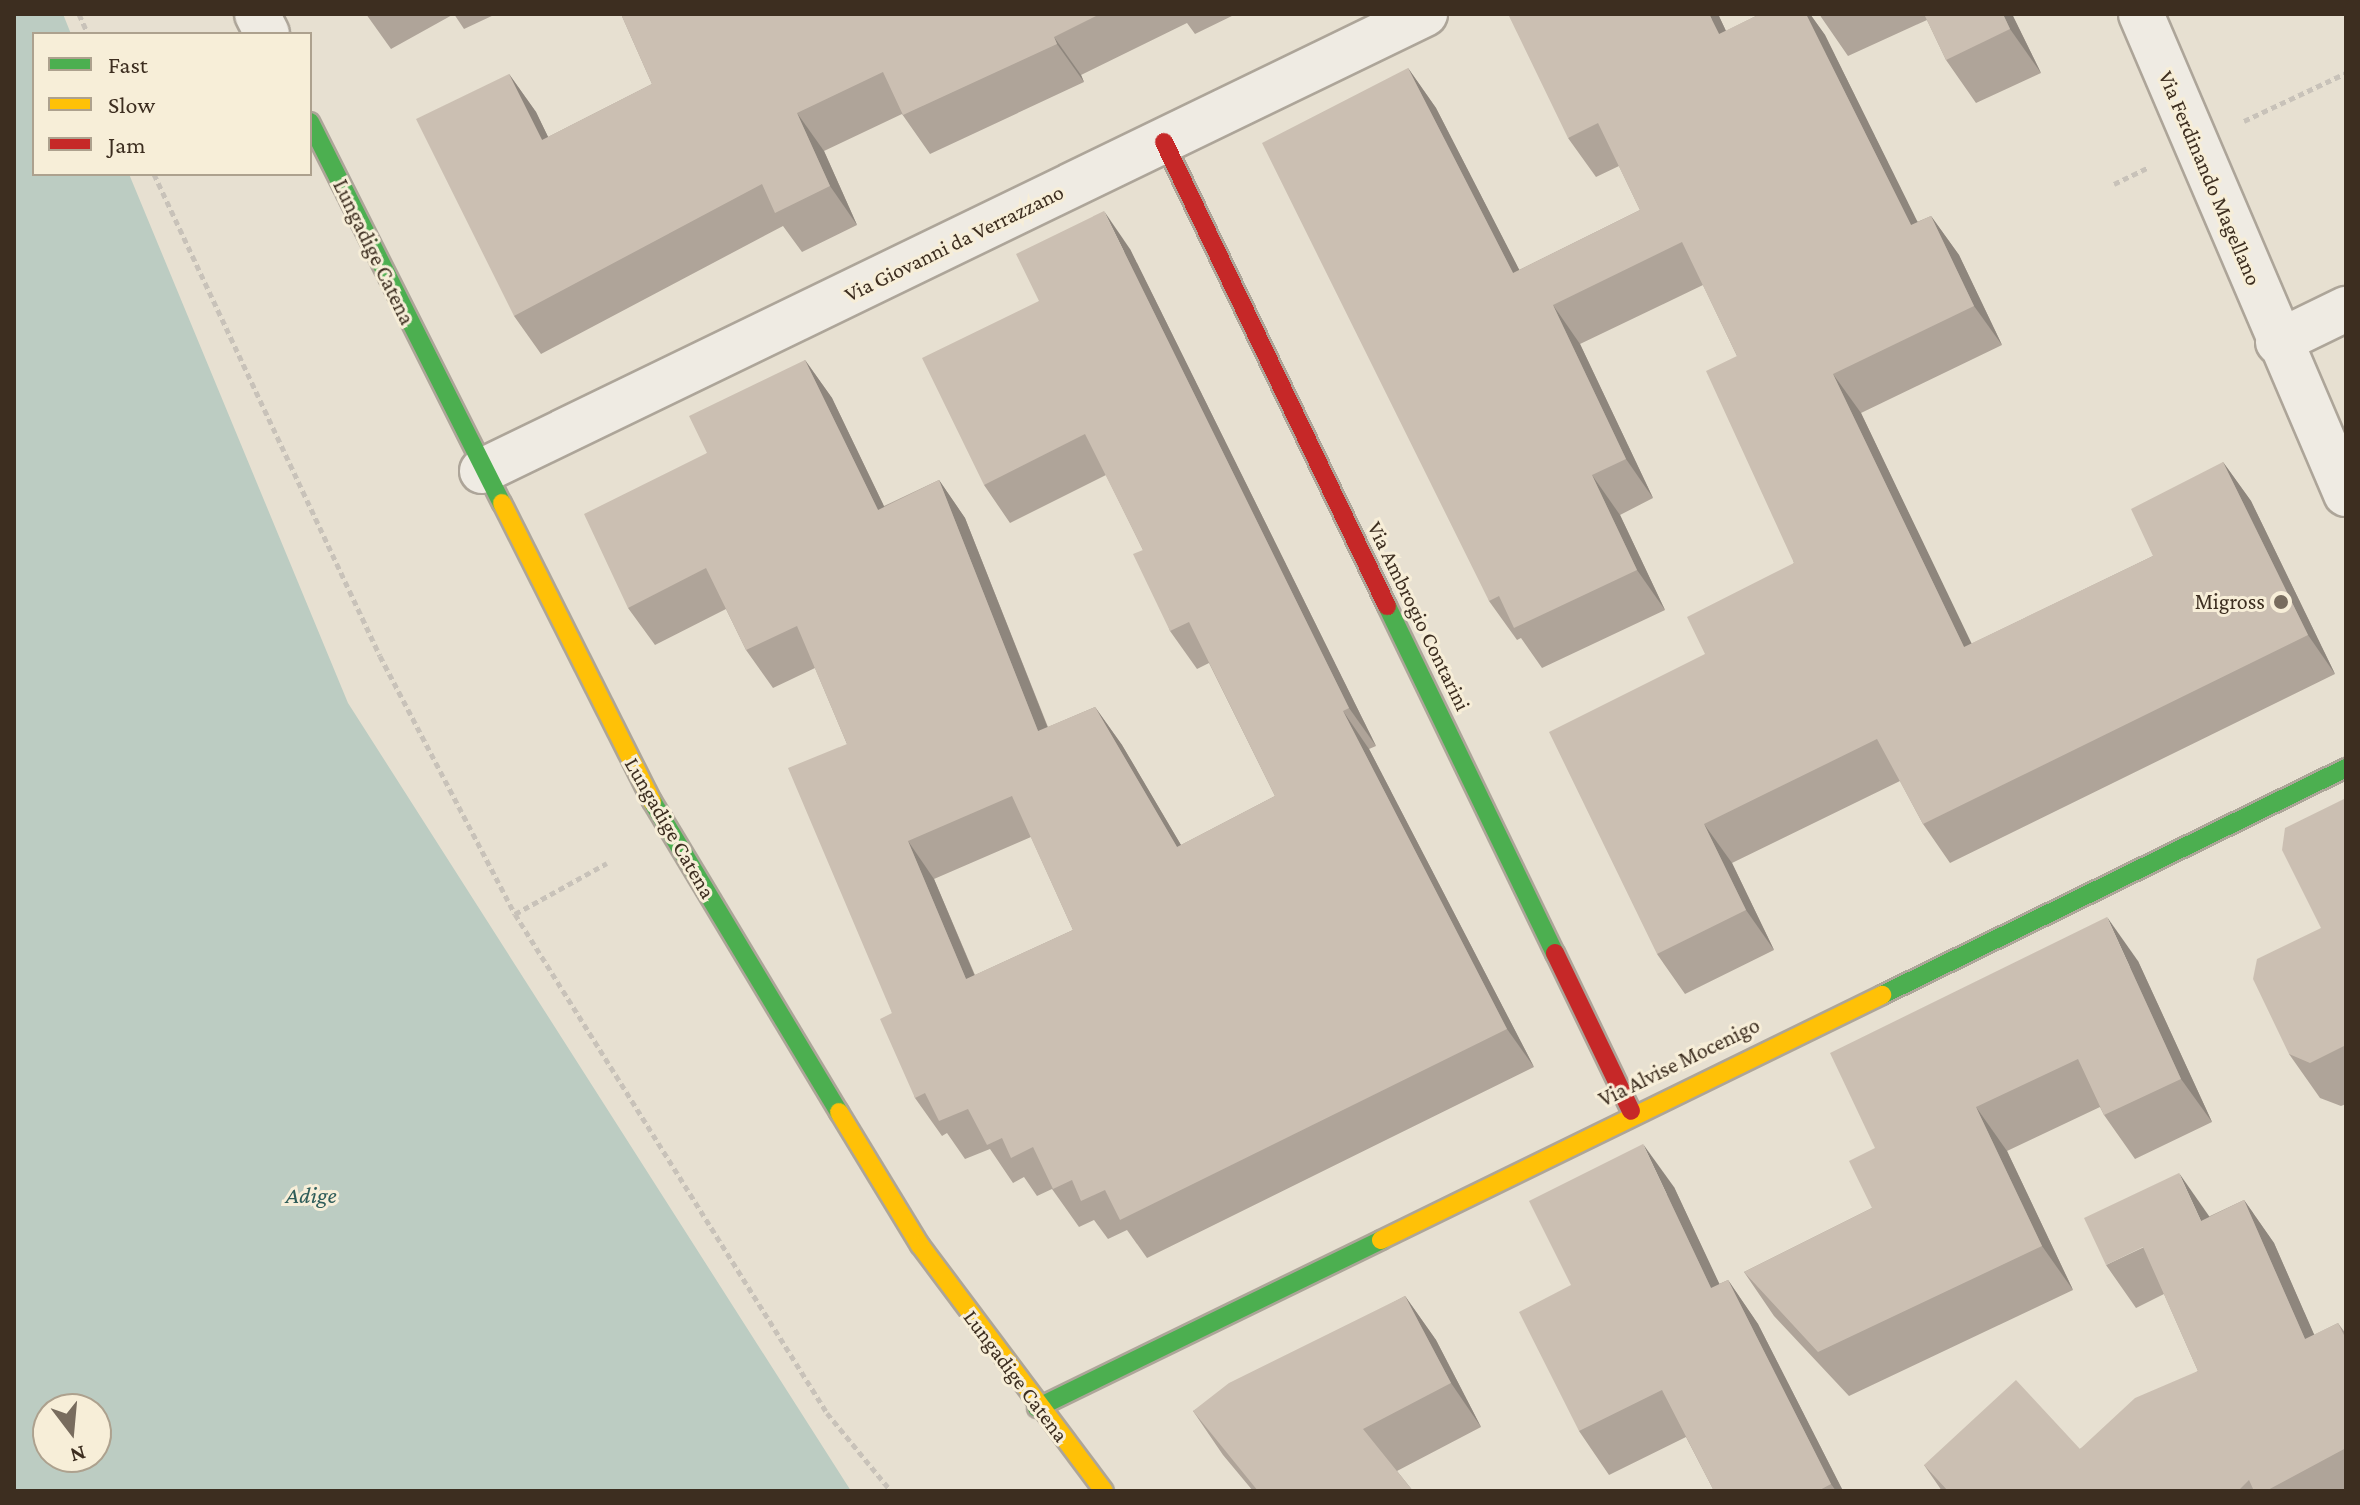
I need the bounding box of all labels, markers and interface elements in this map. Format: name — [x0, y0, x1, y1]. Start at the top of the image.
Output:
legend — [32, 32, 312, 176]
text: Fast — [108, 51, 148, 78]
street label: Via Ferdinando Magellano — [2153, 67, 2267, 289]
text: Slow — [108, 91, 155, 118]
text: Jam — [108, 131, 146, 158]
street label: Lungadige Catena — [327, 175, 421, 329]
street label: Via Giovanni da Verrazzano — [840, 178, 1068, 308]
street label: Via Ambrogio Contarini — [1362, 517, 1476, 715]
place label: Migross — [2195, 589, 2265, 615]
marker: Migross — [2272, 593, 2290, 611]
street label: Lungadige Catena — [619, 753, 721, 903]
street label: Via Alvise Mocenigo — [1594, 1012, 1764, 1112]
water label: Adige — [285, 1181, 337, 1209]
street label: Lungadige Catena — [958, 1305, 1074, 1447]
north arrow — [32, 1393, 112, 1473]
text: N — [68, 1441, 89, 1469]

